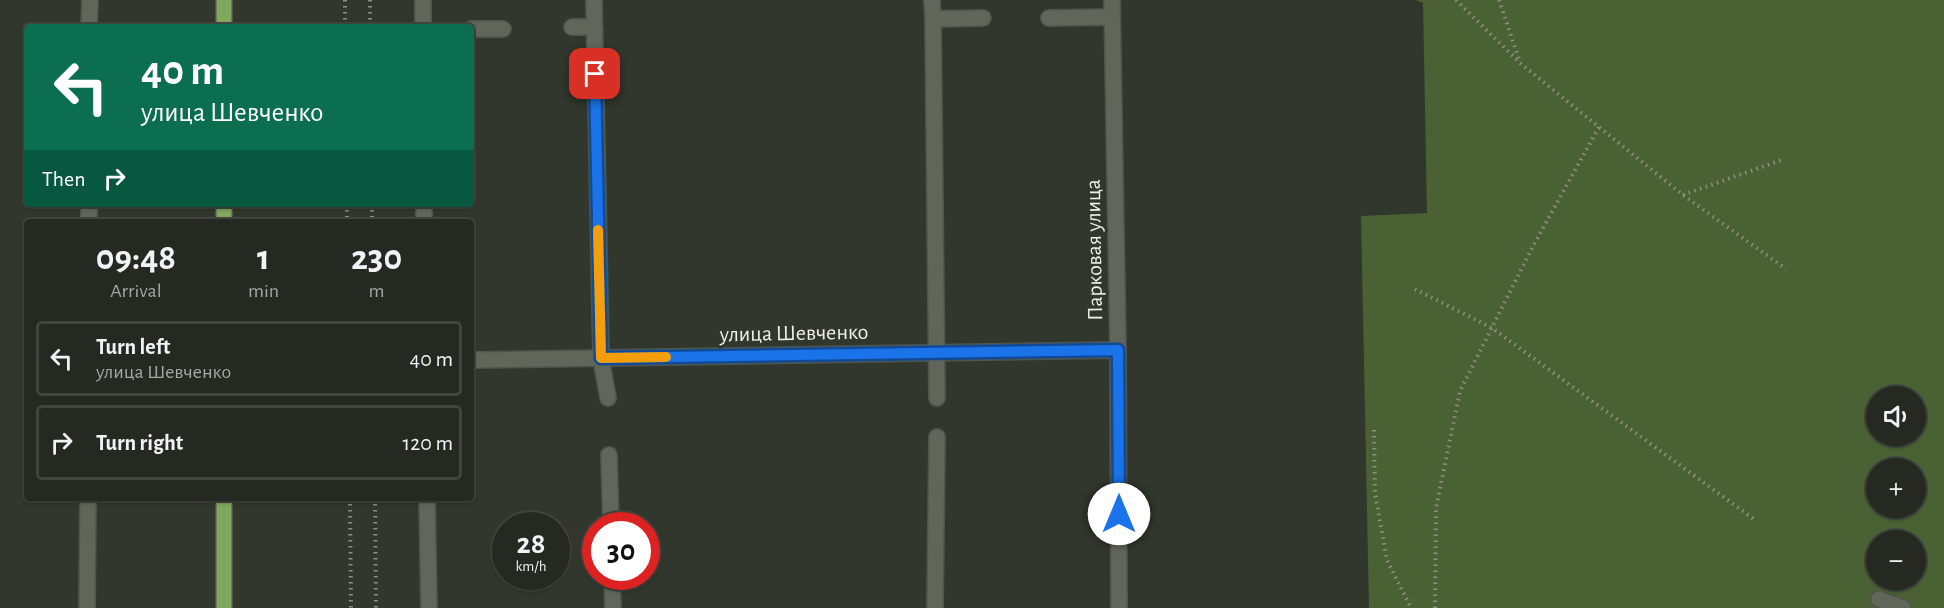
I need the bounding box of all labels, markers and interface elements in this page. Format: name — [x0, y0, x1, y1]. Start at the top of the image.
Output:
icon: left — [42, 48, 120, 126]
pin — [569, 48, 620, 99]
text: 40 m — [141, 50, 224, 92]
icon: arrive — [578, 57, 611, 90]
text: улица Шевченко — [141, 99, 323, 126]
icon: right — [98, 162, 131, 195]
text: Then — [42, 168, 86, 190]
street label: Парковая улица — [1082, 179, 1106, 321]
text: 09:48 — [96, 240, 176, 276]
text: 1 — [257, 240, 270, 276]
text: 230 — [351, 240, 402, 276]
text: Arrival — [110, 281, 162, 301]
text: min — [248, 281, 279, 301]
text: m — [369, 281, 385, 301]
street label: улица Шевченко — [719, 321, 868, 345]
text: Turn left — [96, 336, 170, 358]
icon: left — [45, 342, 78, 375]
text: 40 m — [410, 348, 453, 370]
text: улица Шевченко — [96, 362, 231, 382]
map controls — [1866, 386, 1926, 590]
button: sound — [1866, 386, 1926, 446]
icon: right — [45, 426, 78, 459]
text: Turn right — [96, 432, 183, 454]
text: 120 m — [403, 432, 453, 454]
button: + — [1866, 458, 1926, 518]
position arrow — [1087, 482, 1151, 546]
speed limit sign: 30 — [582, 512, 660, 590]
text: 28 — [517, 529, 545, 559]
button: − — [1866, 530, 1926, 590]
text: km/h — [516, 559, 546, 574]

